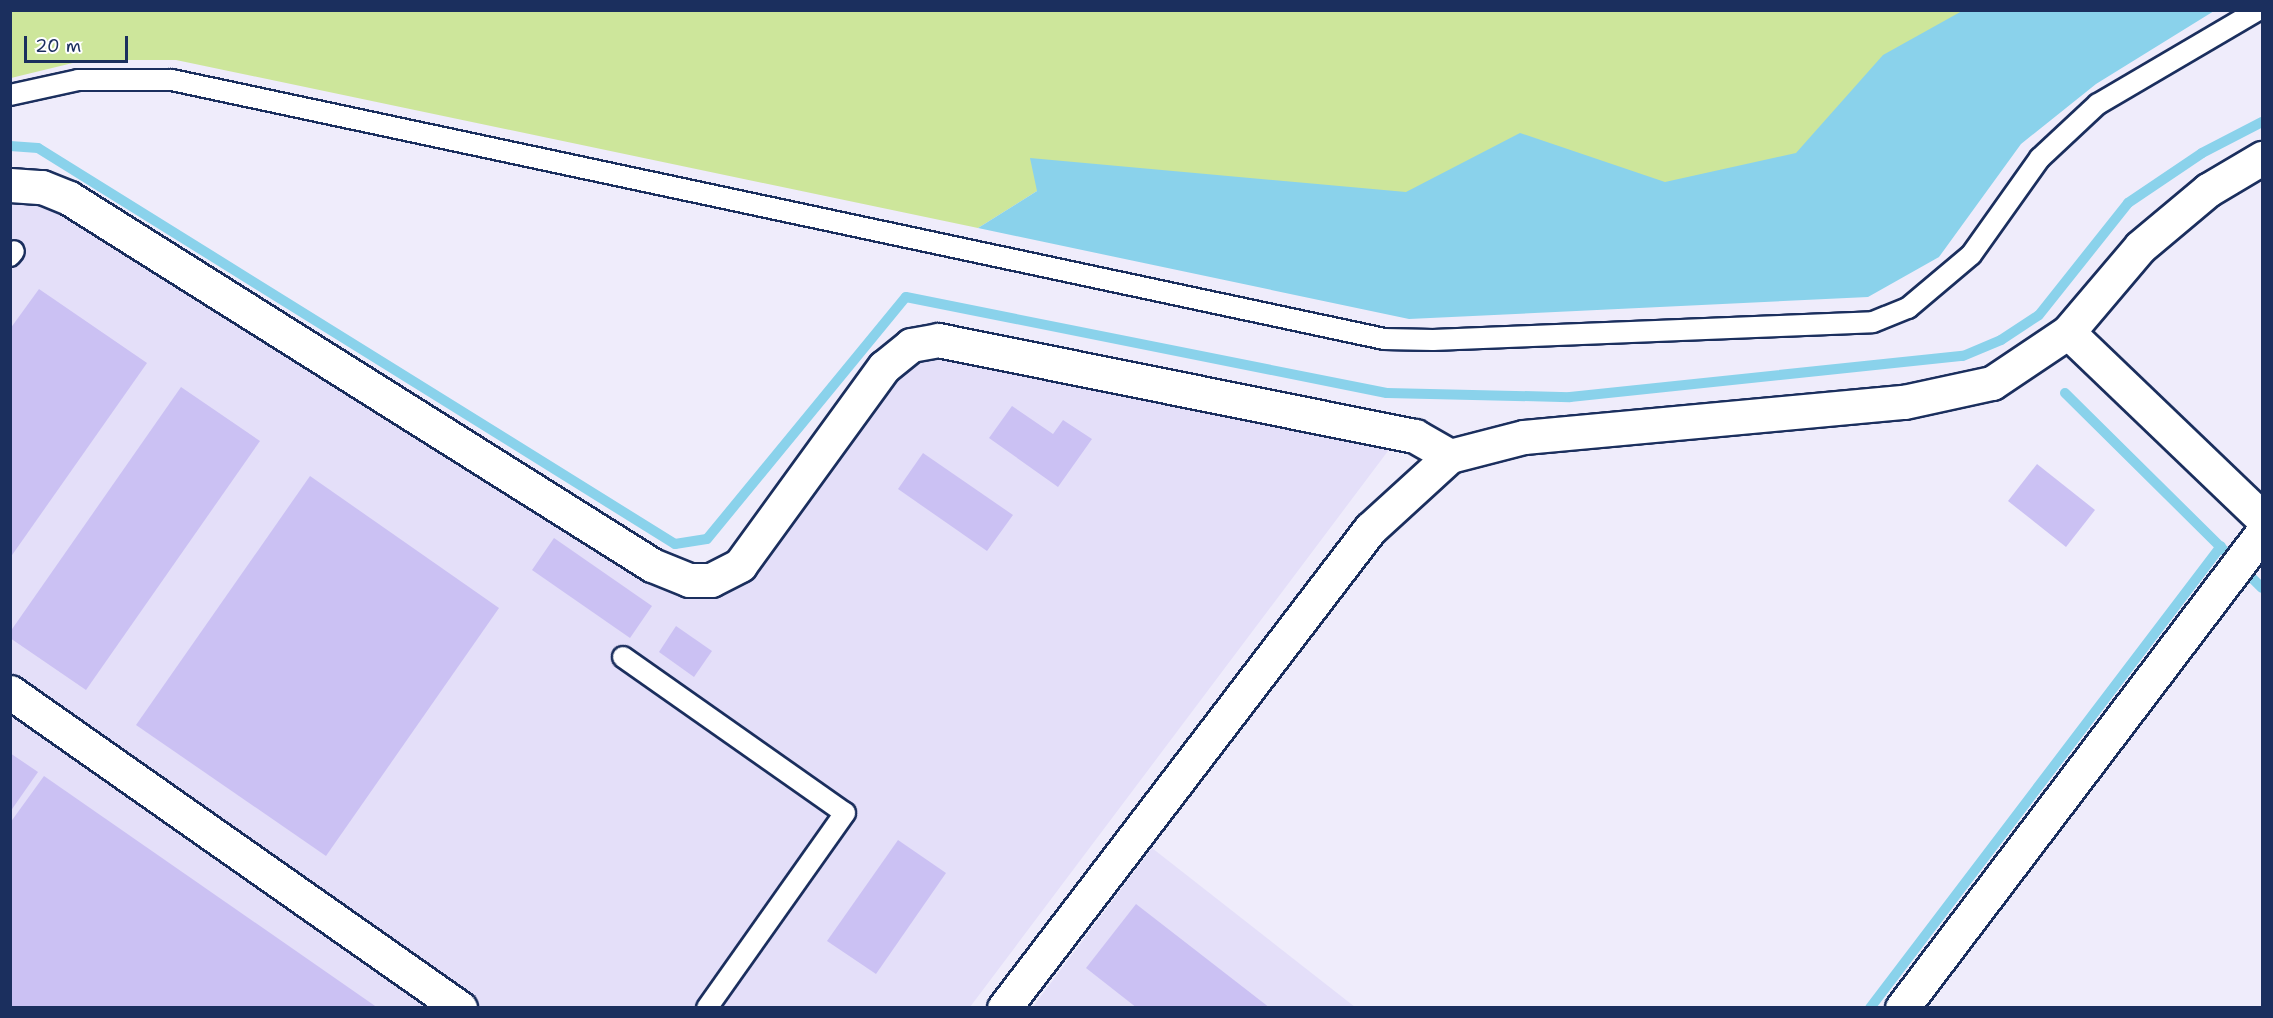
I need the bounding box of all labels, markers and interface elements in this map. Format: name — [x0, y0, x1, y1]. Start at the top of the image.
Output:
scale bar — [27, 24, 130, 62]
text: 20 m — [35, 34, 81, 58]

